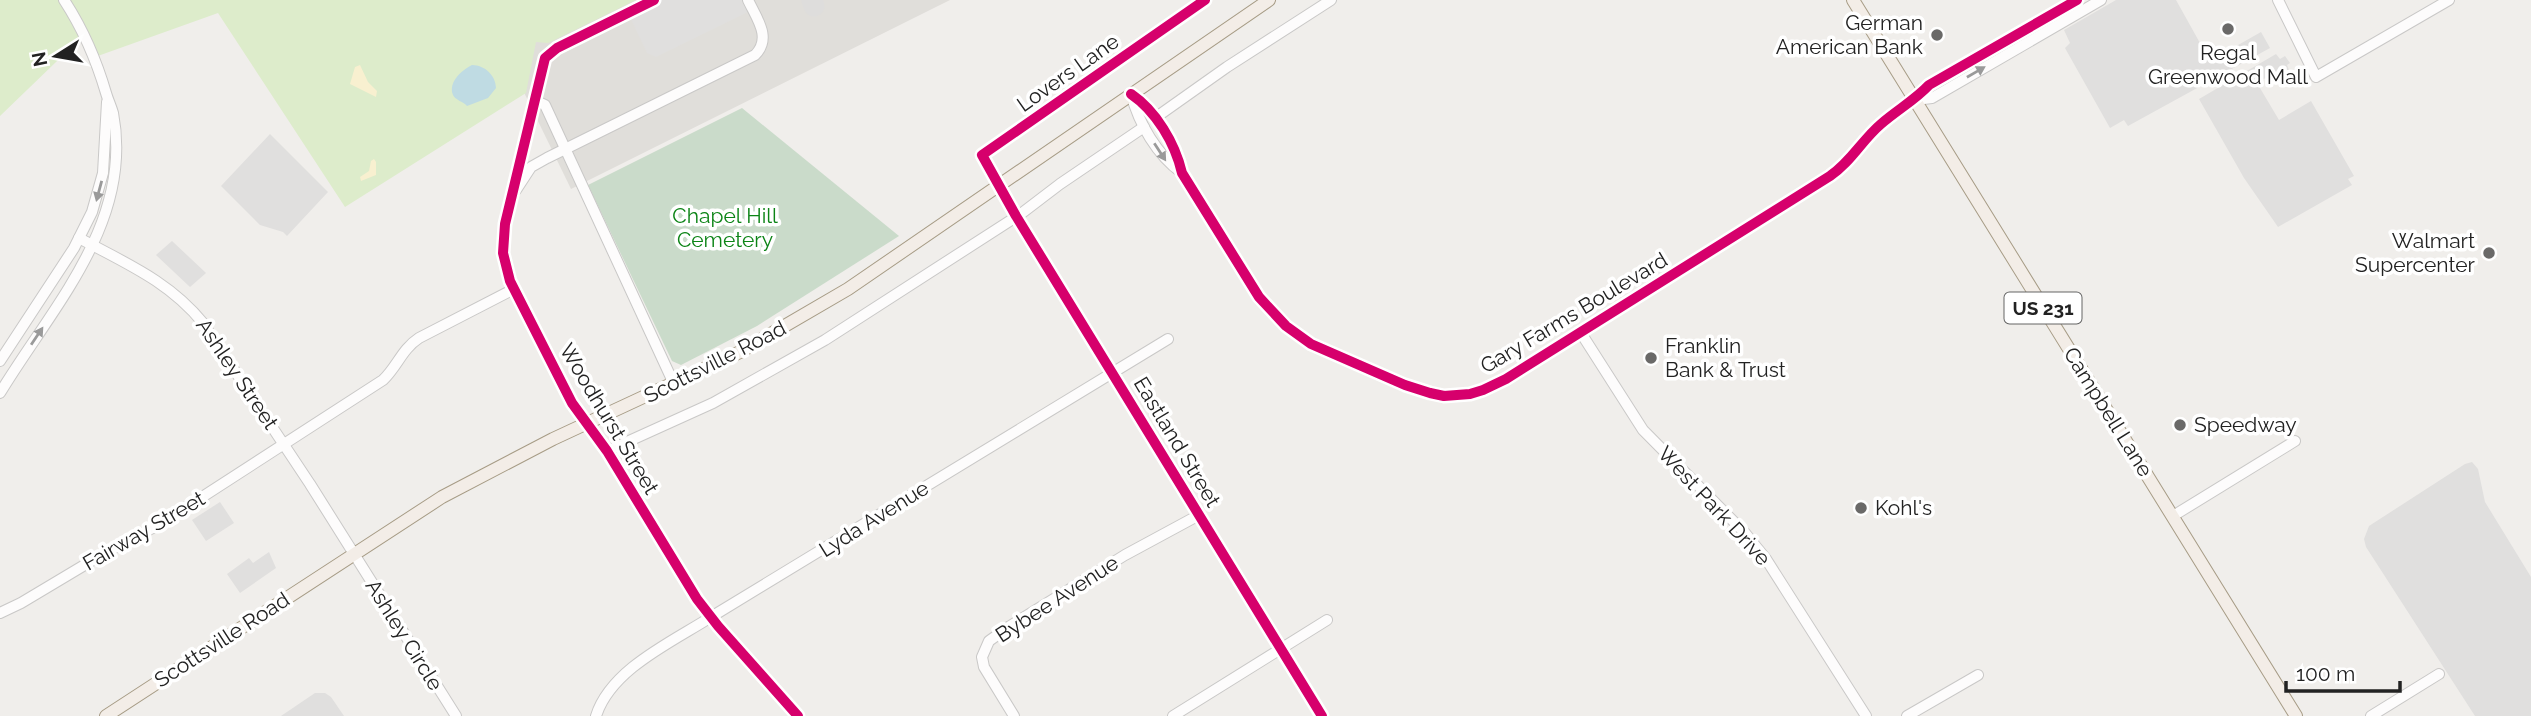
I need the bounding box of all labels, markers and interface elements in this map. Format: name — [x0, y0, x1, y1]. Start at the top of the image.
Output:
place label: German American Bank — [1776, 10, 1923, 59]
north arrow — [21, 21, 91, 91]
marker: Regal Greenwood Mall — [2220, 21, 2236, 37]
marker: German American Bank — [1929, 27, 1945, 43]
street label: Lovers Lane — [1012, 28, 1123, 117]
place label: Regal Greenwood Mall — [2148, 40, 2308, 89]
text: N — [27, 50, 51, 68]
one-way arrow — [1966, 66, 1985, 78]
one-way arrow — [1154, 142, 1167, 162]
one-way arrow — [93, 181, 103, 202]
park label: Chapel Hill Cemetery — [672, 203, 778, 252]
place label: Walmart Supercenter — [2355, 228, 2476, 277]
marker: Walmart Supercenter — [2481, 245, 2497, 261]
street label: Gary Farms Boulevard — [1476, 247, 1672, 378]
road number: US 231 — [2004, 292, 2082, 324]
street label: Ashley Street — [191, 313, 284, 434]
street label: Scottsville Road — [640, 315, 790, 408]
one-way arrow — [31, 327, 44, 346]
place label: Franklin Bank & Trust — [1665, 333, 1786, 382]
street label: Woodhurst Street — [555, 339, 664, 499]
street label: Campbell Lane — [2059, 342, 2158, 481]
marker: Franklin Bank & Trust — [1643, 350, 1659, 366]
street label: Eastland Street — [1129, 372, 1226, 511]
place label: Speedway — [2194, 412, 2297, 437]
marker: Speedway — [2172, 417, 2188, 433]
street label: West Park Drive — [1653, 441, 1776, 570]
street label: Lyda Avenue — [814, 475, 933, 562]
street label: Fairway Street — [78, 486, 209, 576]
place label: Kohl's — [1875, 495, 1932, 520]
marker: Kohl's — [1853, 500, 1869, 516]
street label: Bybee Avenue — [991, 550, 1123, 648]
street label: Ashley Circle — [360, 575, 448, 695]
street label: Scottsville Road — [150, 587, 294, 692]
scale bar — [2286, 650, 2400, 694]
text: 100 m — [2296, 661, 2355, 686]

